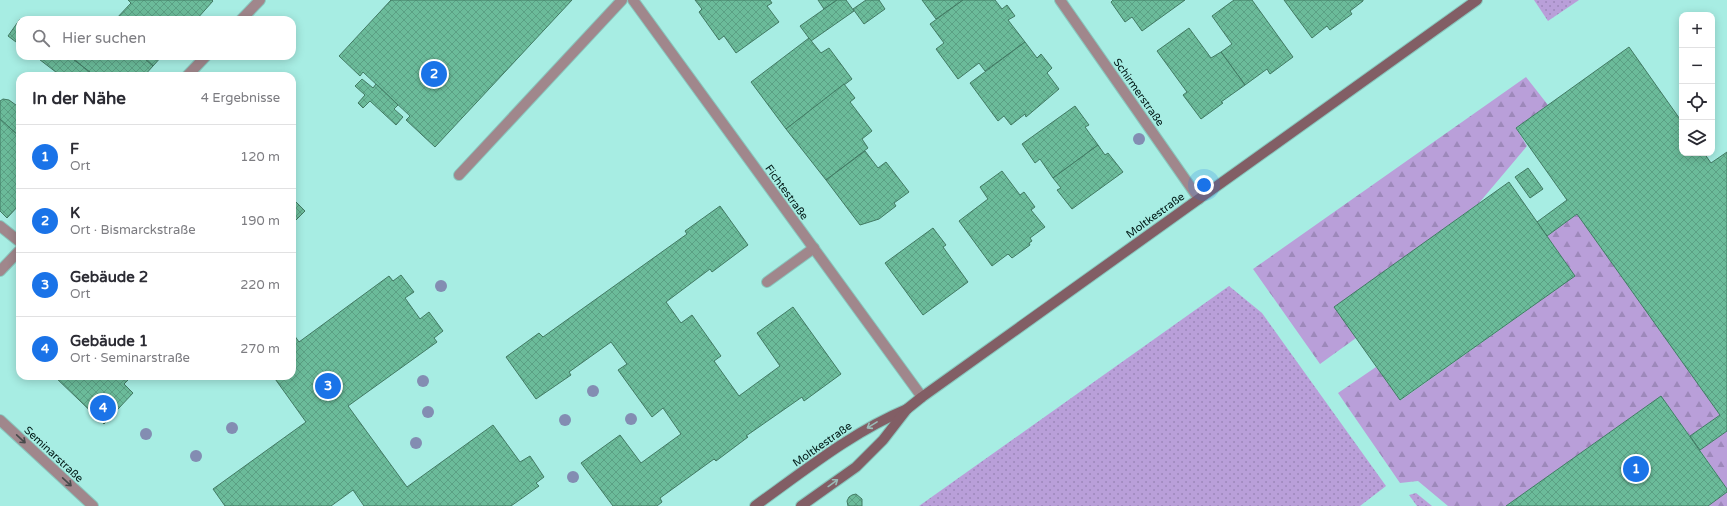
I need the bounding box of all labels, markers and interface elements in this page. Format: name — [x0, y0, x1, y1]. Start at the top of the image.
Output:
map controls — [1679, 12, 1715, 156]
button: + — [1679, 12, 1715, 48]
search box — [16, 16, 296, 60]
icon: search — [30, 27, 52, 49]
text: Hier suchen — [62, 29, 146, 47]
button: − — [1679, 48, 1715, 84]
street label: Schirmerstraße — [1110, 56, 1167, 129]
pin: 2 — [421, 59, 447, 89]
button: locate — [1679, 84, 1715, 120]
text: In der Nähe — [32, 88, 126, 109]
text: 4 Ergebnisse — [201, 90, 280, 106]
button: layers — [1679, 120, 1715, 156]
text: F — [70, 140, 79, 158]
text: 1 — [41, 149, 49, 165]
text: 120 m — [240, 149, 280, 165]
text: Ort — [70, 158, 90, 174]
street label: Fichtestraße — [762, 162, 811, 222]
your location — [1194, 175, 1214, 195]
street label: Moltkestraße — [1124, 190, 1187, 241]
text: K — [70, 204, 80, 222]
text: 2 — [41, 213, 49, 229]
text: 190 m — [240, 213, 280, 229]
text: Ort · Bismarckstraße — [70, 222, 196, 238]
text: Gebäude 2 — [70, 268, 148, 286]
text: 3 — [41, 277, 49, 293]
text: 220 m — [240, 277, 280, 293]
text: Ort — [70, 286, 90, 302]
text: Gebäude 1 — [70, 332, 148, 350]
text: 4 — [41, 341, 49, 357]
text: 270 m — [240, 341, 280, 357]
text: Ort · Seminarstraße — [70, 350, 190, 366]
pin: 3 — [315, 371, 341, 401]
pin: 4 — [90, 393, 116, 423]
street label: Moltkestraße — [790, 419, 854, 470]
one-way arrow — [867, 421, 878, 429]
street label: Seminarstraße — [22, 424, 86, 485]
one-way arrow — [15, 434, 25, 443]
pin: 1 — [1623, 454, 1649, 484]
one-way arrow — [62, 477, 72, 487]
one-way arrow — [827, 479, 838, 488]

